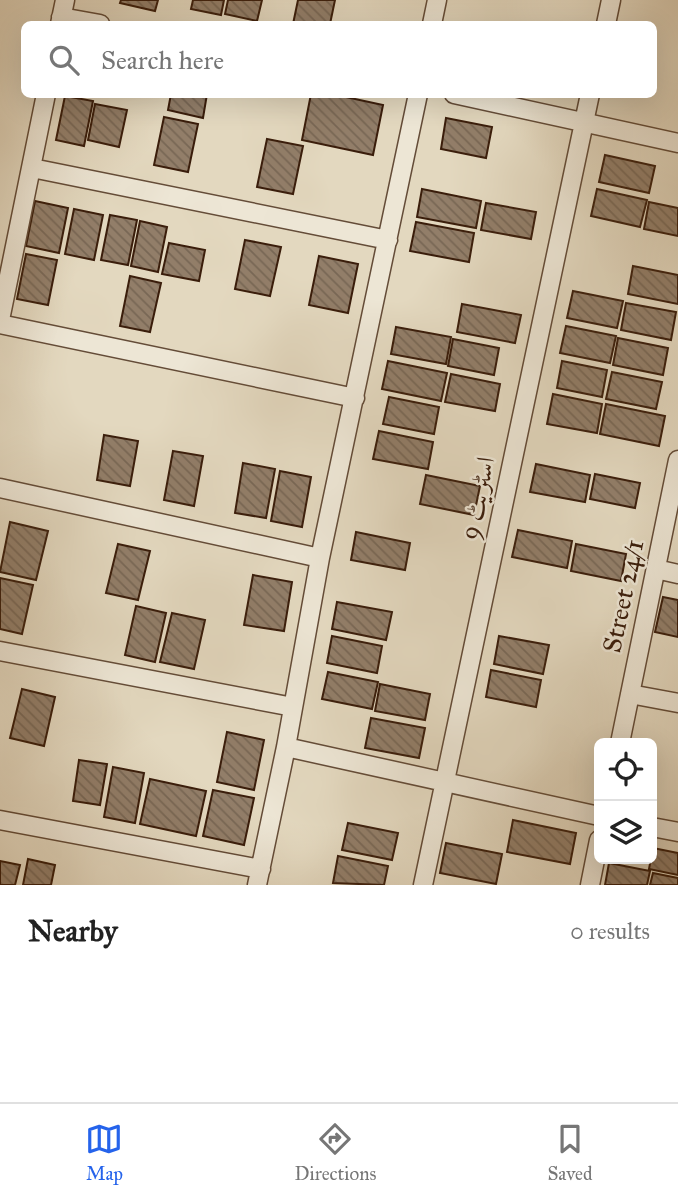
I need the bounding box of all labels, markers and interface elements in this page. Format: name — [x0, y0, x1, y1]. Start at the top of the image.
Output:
search box — [21, 21, 657, 98]
icon: search — [45, 41, 83, 79]
text: Search here — [101, 44, 224, 76]
street label: اسٹریٹ 9 — [453, 454, 502, 543]
street label: Street 24/1 — [595, 537, 651, 655]
map controls — [594, 738, 657, 864]
button: locate — [594, 738, 657, 801]
button: layers — [594, 801, 657, 864]
text: Nearby — [28, 913, 118, 949]
text: 0 results — [570, 917, 650, 945]
tab: Map — [85, 1120, 123, 1185]
tab: Directions — [294, 1120, 376, 1185]
tab: Saved — [547, 1120, 593, 1185]

